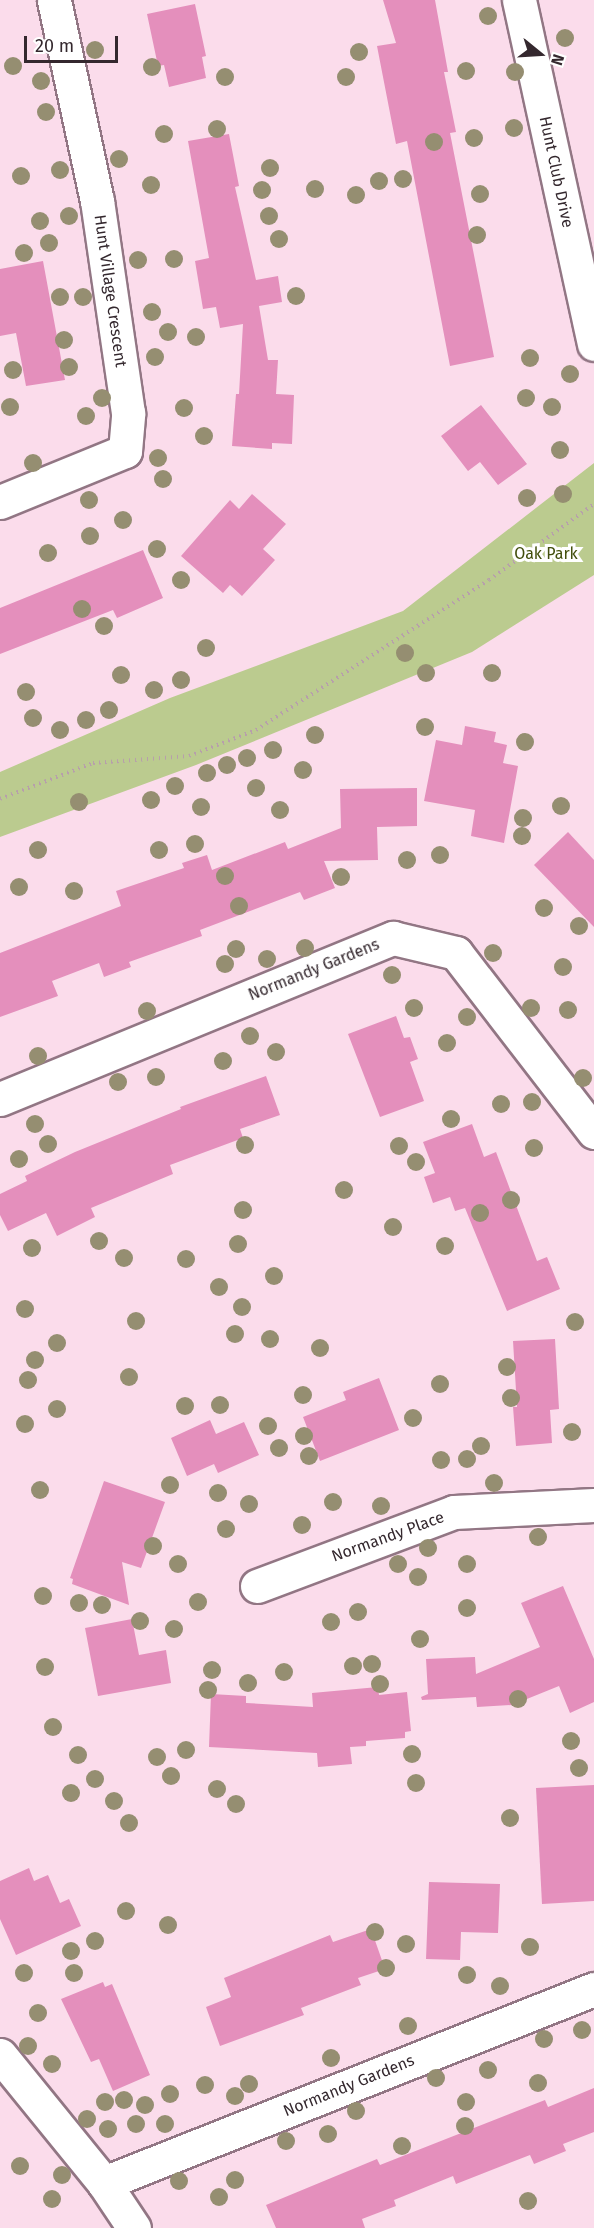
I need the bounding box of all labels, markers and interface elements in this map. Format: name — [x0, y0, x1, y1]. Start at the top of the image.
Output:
scale bar — [27, 24, 122, 62]
north arrow — [510, 24, 570, 84]
text: 20 m — [35, 35, 74, 57]
text: N — [547, 52, 568, 68]
street label: Hunt Club Drive — [535, 114, 577, 230]
street label: Hunt Village Crescent — [90, 214, 130, 368]
park label: Oak Park — [514, 544, 578, 564]
street label: Normandy Gardens — [246, 935, 382, 1005]
street label: Normandy Place — [329, 1508, 447, 1566]
street label: Normandy Gardens — [281, 2051, 417, 2121]

